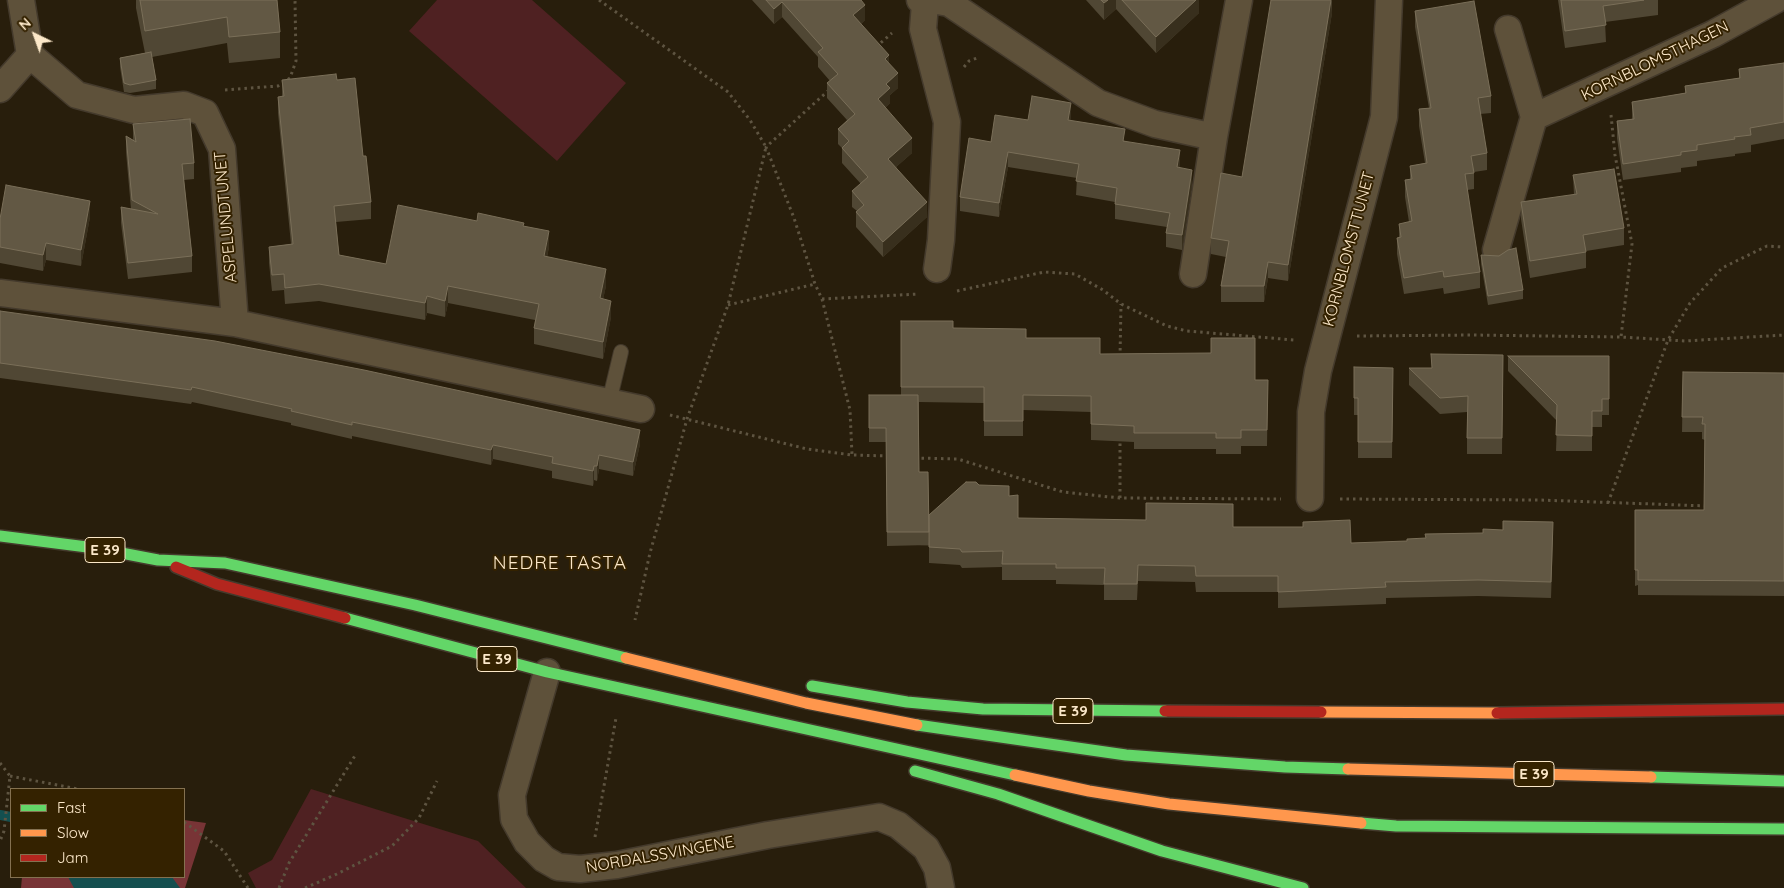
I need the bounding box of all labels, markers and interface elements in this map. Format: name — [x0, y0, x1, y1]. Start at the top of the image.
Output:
north arrow — [10, 10, 60, 60]
text: N — [15, 14, 35, 34]
street label: KORNBLOMSTHAGEN — [1578, 17, 1732, 105]
street label: ASPELUNDTUNET — [211, 150, 241, 284]
street label: KORNBLOMSTTUNET — [1319, 169, 1379, 329]
road number: E 39 — [85, 538, 125, 562]
district label: NEDRE TASTA — [491, 552, 629, 574]
road number: E 39 — [477, 646, 517, 672]
road number: E 39 — [1053, 698, 1093, 724]
road number: E 39 — [1514, 762, 1554, 786]
legend — [10, 788, 185, 878]
text: Fast — [57, 798, 86, 817]
text: Slow — [57, 823, 89, 842]
street label: NORDALSSVINGENE — [584, 833, 736, 877]
text: Jam — [57, 848, 88, 867]

